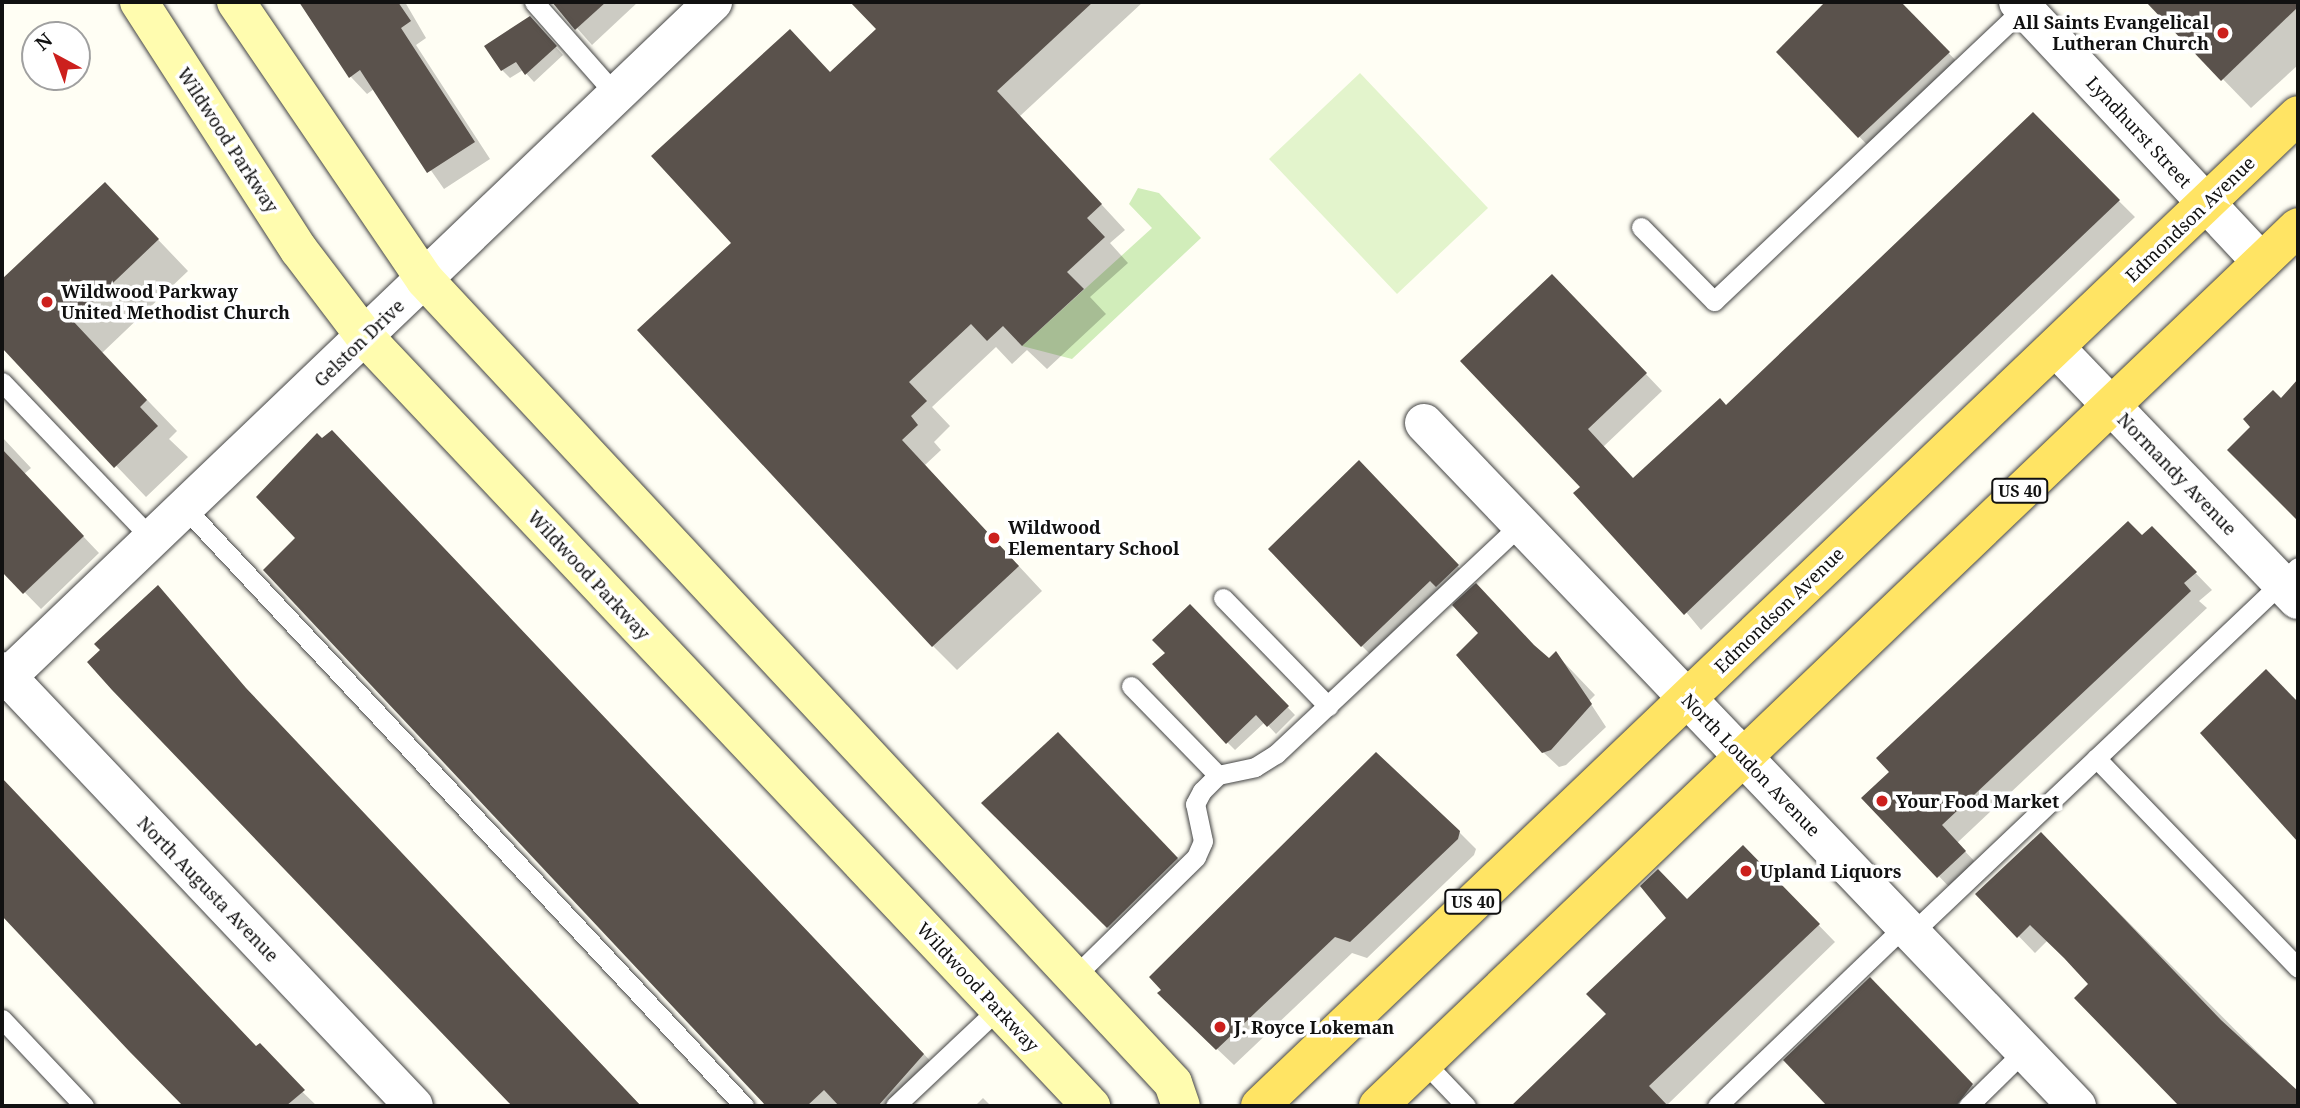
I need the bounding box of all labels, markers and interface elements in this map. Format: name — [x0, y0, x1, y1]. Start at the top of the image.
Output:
place label: All Saints Evangelical Lutheran Church — [2013, 12, 2209, 54]
north arrow — [21, 21, 91, 91]
marker: All Saints Evangelical Lutheran Church — [2215, 25, 2231, 41]
text: N — [29, 27, 58, 56]
street label: Wildwood Parkway — [173, 63, 283, 217]
street label: Lyndhurst Street — [2082, 72, 2196, 192]
street label: Edmondson Avenue — [2121, 152, 2259, 286]
place label: Wildwood Parkway United Methodist Church — [61, 281, 290, 324]
marker: Wildwood Parkway United Methodist Church — [39, 294, 55, 310]
street label: Gelston Drive — [310, 295, 408, 391]
street label: Normandy Avenue — [2113, 408, 2241, 540]
road number: US 40 — [1990, 478, 2050, 504]
street label: Wildwood Parkway — [524, 506, 654, 644]
place label: Wildwood Elementary School — [1008, 517, 1179, 560]
marker: Wildwood Elementary School — [986, 530, 1002, 546]
street label: Edmondson Avenue — [1710, 543, 1848, 677]
street label: North Loudon Avenue — [1677, 689, 1825, 841]
place label: Your Food Market — [1896, 790, 2059, 812]
marker: Your Food Market — [1874, 793, 1890, 809]
street label: North Augusta Avenue — [133, 812, 283, 966]
place label: Upland Liquors — [1760, 860, 1901, 882]
marker: Upland Liquors — [1738, 863, 1754, 879]
road number: US 40 — [1443, 890, 1503, 914]
street label: Wildwood Parkway — [913, 918, 1043, 1056]
place label: J. Royce Lokeman — [1234, 1016, 1394, 1038]
marker: J. Royce Lokeman — [1212, 1019, 1228, 1035]

